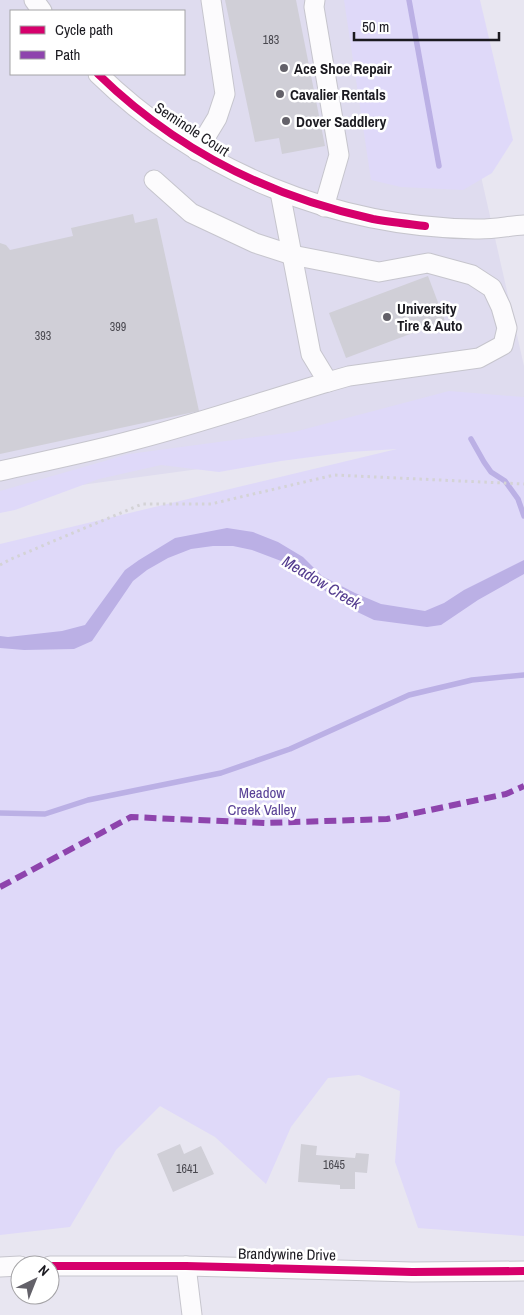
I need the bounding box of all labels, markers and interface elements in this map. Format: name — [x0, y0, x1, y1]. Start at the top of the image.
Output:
legend — [10, 10, 185, 75]
scale bar — [354, 10, 499, 42]
text: 50 m — [362, 16, 389, 37]
text: Cycle path — [55, 19, 113, 40]
house number: 183 — [263, 32, 279, 48]
text: Path — [55, 44, 80, 65]
place label: Ace Shoe Repair — [294, 58, 392, 79]
marker: Ace Shoe Repair — [278, 62, 290, 74]
place label: Cavalier Rentals — [290, 84, 386, 105]
marker: Cavalier Rentals — [274, 88, 286, 100]
street label: Seminole Court — [150, 97, 234, 161]
place label: Dover Saddlery — [296, 111, 386, 132]
marker: Dover Saddlery — [280, 115, 292, 127]
place label: University Tire & Auto — [397, 298, 463, 336]
marker: University Tire & Auto — [381, 311, 393, 323]
house number: 399 — [110, 319, 126, 335]
house number: 393 — [35, 328, 51, 344]
water label: Meadow Creek — [279, 550, 366, 614]
park label: Meadow Creek Valley — [228, 782, 297, 820]
house number: 1645 — [323, 1157, 345, 1173]
house number: 1641 — [176, 1161, 198, 1177]
street label: Brandywine Drive — [238, 1243, 336, 1265]
north arrow — [10, 1255, 60, 1305]
text: N — [35, 1261, 53, 1280]

